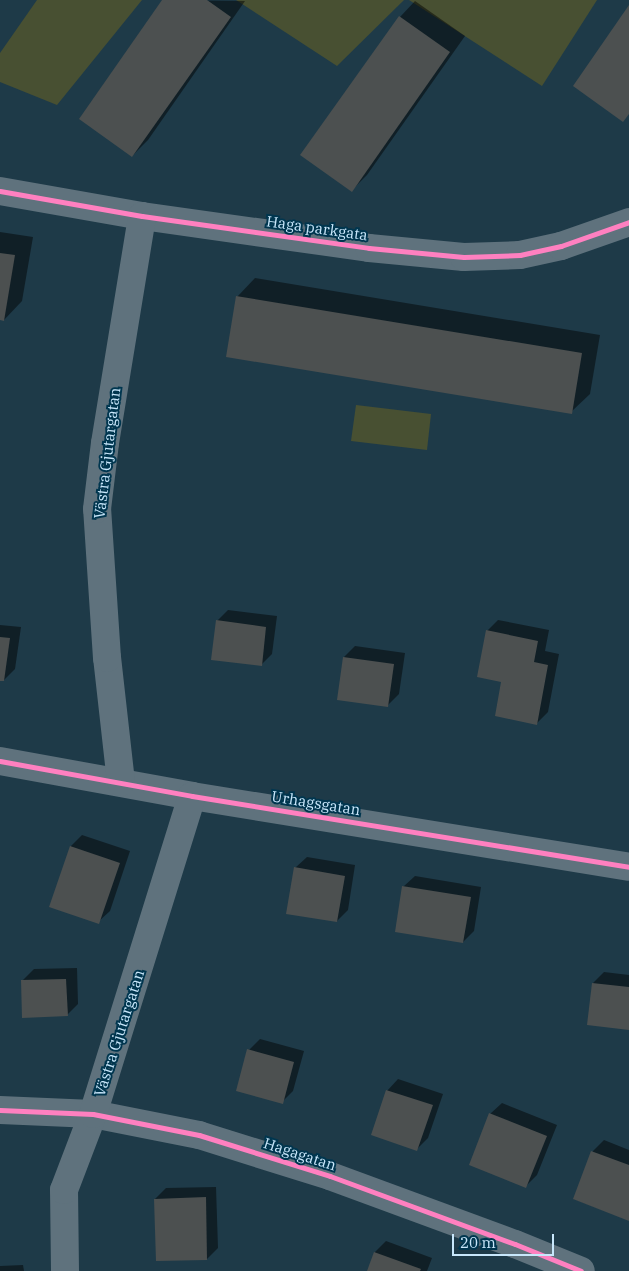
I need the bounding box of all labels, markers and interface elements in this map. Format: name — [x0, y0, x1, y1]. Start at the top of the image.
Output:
street label: Haga parkgata — [265, 212, 369, 244]
street label: Västra Gjutargatan — [90, 386, 124, 520]
street label: Urhagsgatan — [270, 787, 362, 819]
street label: Västra Gjutargatan — [90, 967, 148, 1099]
street label: Hagagatan — [261, 1134, 339, 1174]
scale bar — [454, 1224, 556, 1256]
text: 20 m — [460, 1233, 496, 1252]

